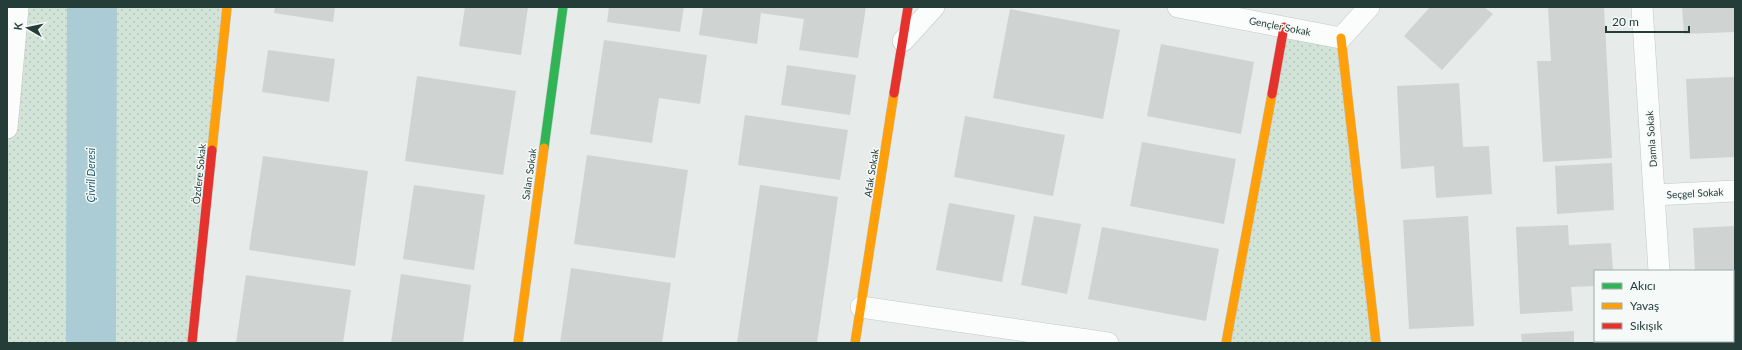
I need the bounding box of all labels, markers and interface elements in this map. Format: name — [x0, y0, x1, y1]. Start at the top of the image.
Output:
north arrow — [8, 8, 48, 48]
scale bar — [1606, 8, 1689, 34]
street label: Gençler Sokak — [1248, 14, 1313, 38]
text: 20 m — [1612, 14, 1639, 29]
text: K — [11, 21, 25, 31]
street label: Damla Sokak — [1643, 109, 1659, 168]
street label: Özdere Sokak — [190, 142, 208, 205]
water label: Çivril Deresi — [84, 147, 97, 202]
street label: Salan Sokak — [519, 147, 539, 201]
street label: Afak Sokak — [861, 147, 881, 198]
street label: Seçgel Sokak — [1666, 185, 1725, 200]
legend — [1594, 270, 1734, 342]
text: Akıcı — [1630, 278, 1656, 293]
text: Yavaş — [1630, 298, 1659, 313]
text: Sıkışık — [1630, 318, 1663, 333]

